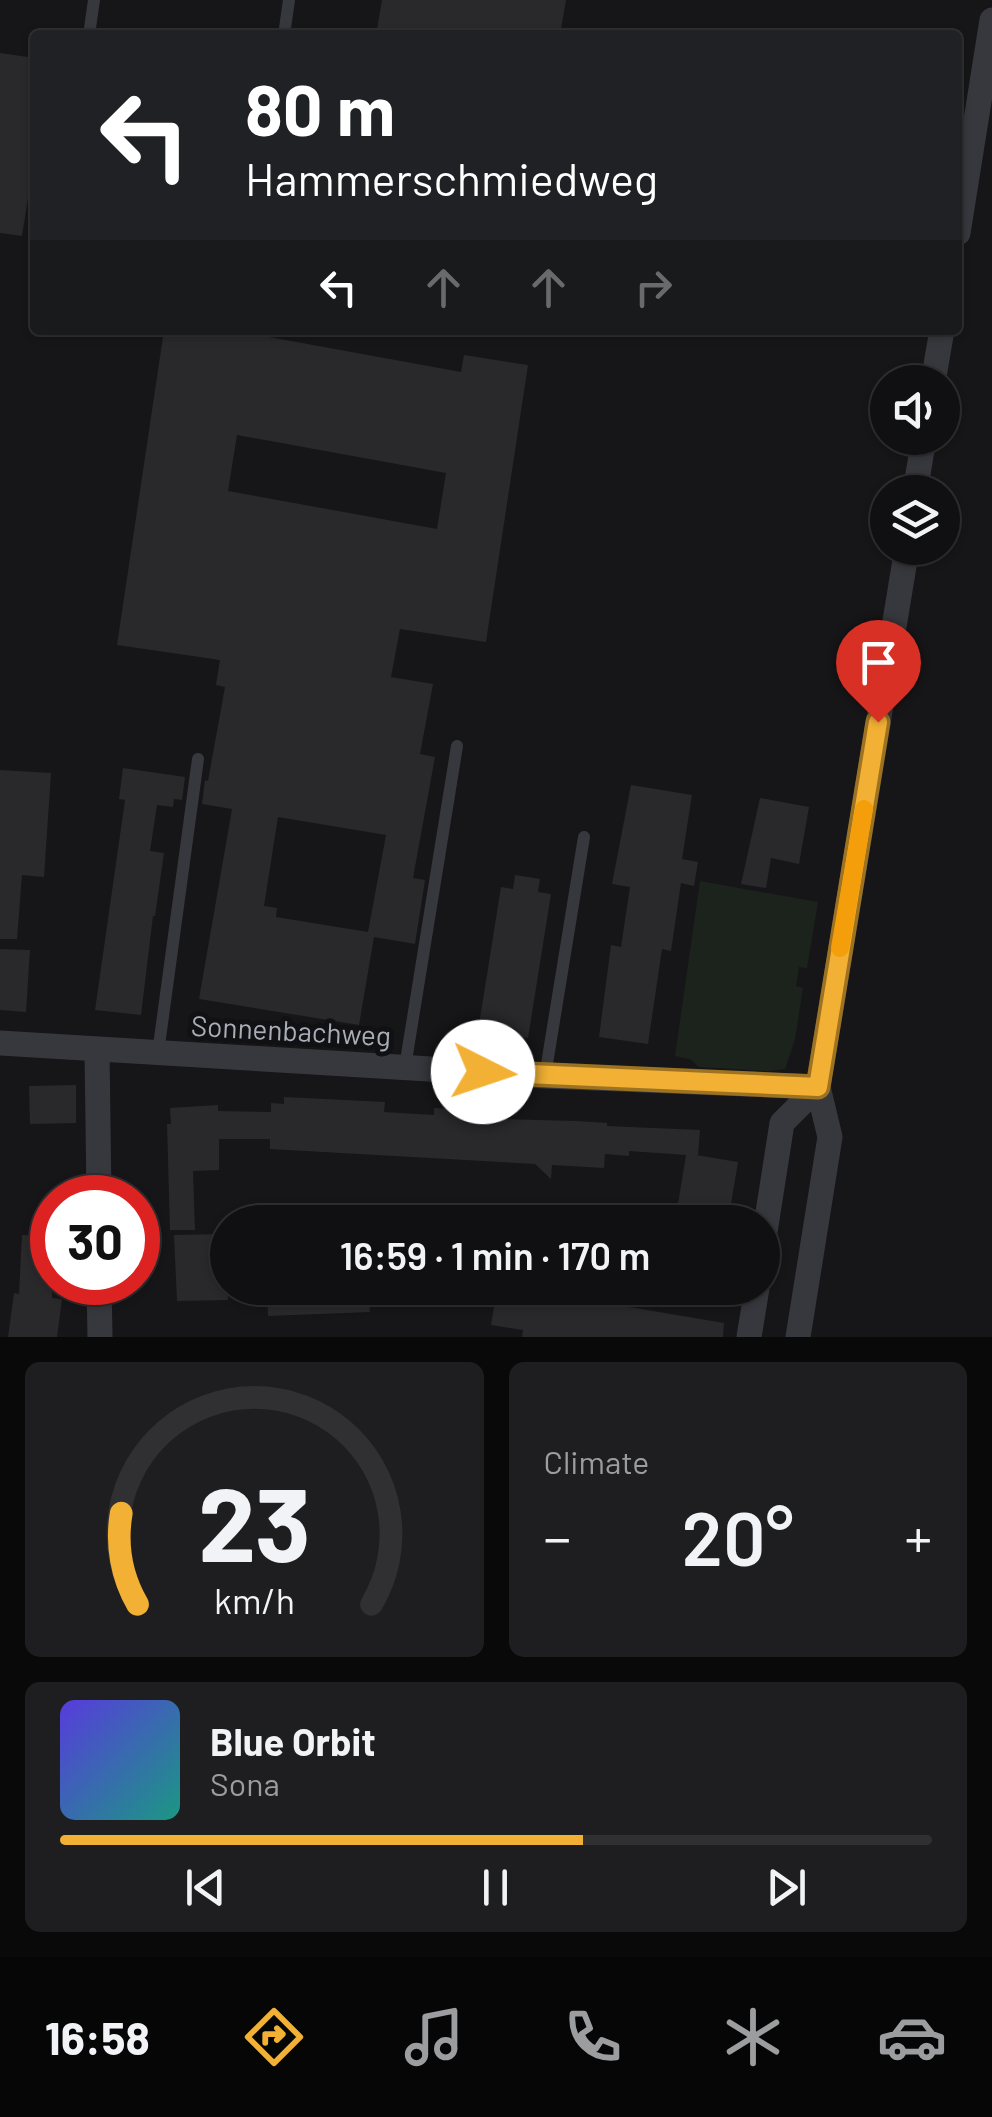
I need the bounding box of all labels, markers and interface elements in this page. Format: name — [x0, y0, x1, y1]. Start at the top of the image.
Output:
text: 80 m — [245, 66, 395, 150]
icon: left — [80, 70, 210, 200]
text: Hammerschmiedweg — [245, 151, 658, 205]
icon: left — [311, 260, 366, 315]
icon: ahead — [416, 260, 471, 315]
icon: ahead — [521, 260, 576, 315]
icon: right — [626, 260, 681, 315]
map controls — [870, 365, 960, 565]
button: sound — [870, 365, 960, 455]
button: layers — [870, 475, 960, 565]
pin — [836, 620, 921, 723]
icon: arrive — [851, 635, 906, 690]
street label: Sonnenbachweg — [190, 1008, 392, 1052]
position arrow — [431, 1020, 535, 1124]
speed limit sign: 30 — [30, 1175, 160, 1305]
text: 16:59 · 1 min · 170 m — [340, 1232, 650, 1278]
text: Climate — [544, 1442, 649, 1480]
text: 23 — [198, 1458, 311, 1583]
text: 20° — [682, 1491, 794, 1581]
text: − — [544, 1503, 571, 1569]
text: + — [904, 1503, 932, 1569]
text: km/h — [214, 1578, 295, 1621]
text: Blue Orbit — [210, 1718, 376, 1764]
text: Sona — [210, 1764, 280, 1802]
icon: previous — [178, 1860, 233, 1915]
icon: pause — [468, 1860, 523, 1915]
icon: next — [759, 1860, 814, 1915]
icon: directions — [239, 2002, 309, 2072]
icon: music — [399, 2002, 469, 2072]
icon: phone — [558, 2002, 628, 2072]
icon: climate — [718, 2002, 788, 2072]
icon: car — [877, 2002, 947, 2072]
text: 16:58 — [45, 2010, 150, 2064]

